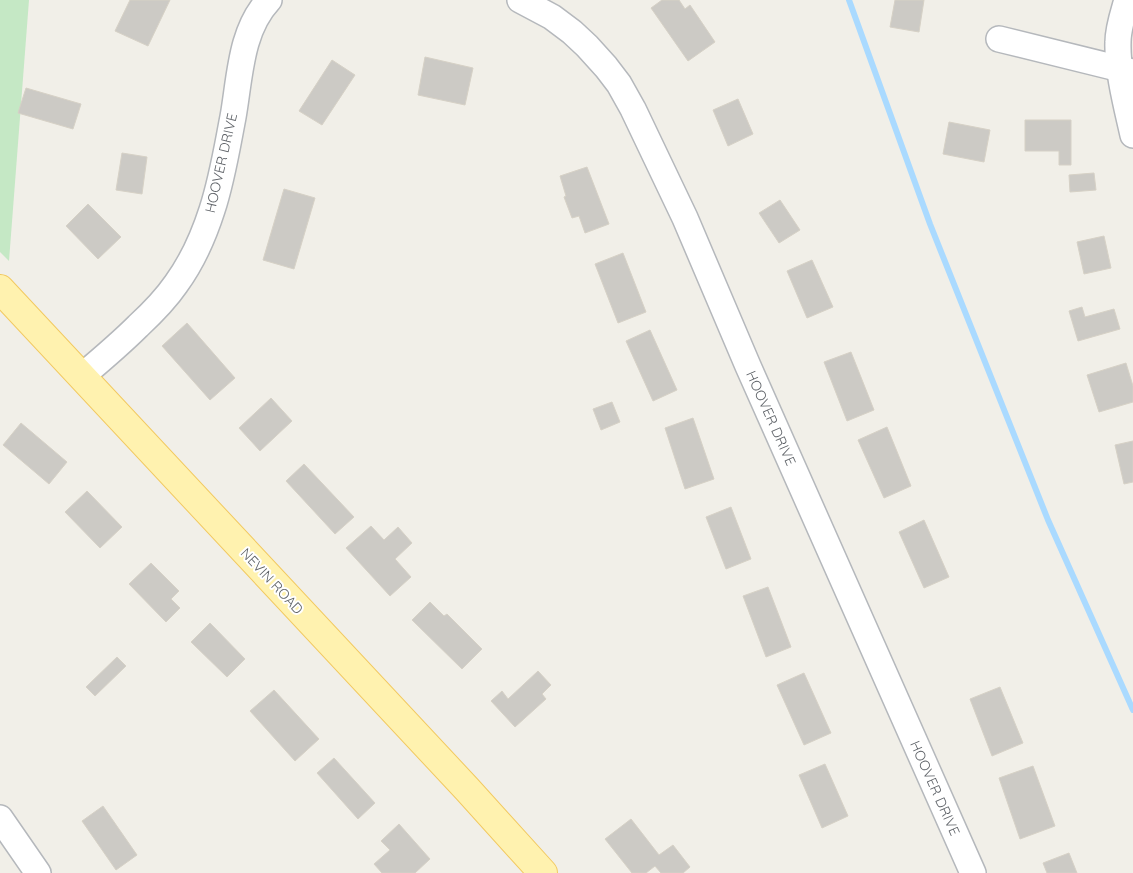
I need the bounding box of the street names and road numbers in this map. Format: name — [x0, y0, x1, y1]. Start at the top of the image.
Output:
street label: HOOVER DRIVE — [201, 111, 241, 215]
street label: HOOVER DRIVE — [742, 368, 800, 468]
street label: NEVIN ROAD — [237, 544, 307, 618]
street label: HOOVER DRIVE — [906, 738, 964, 838]

